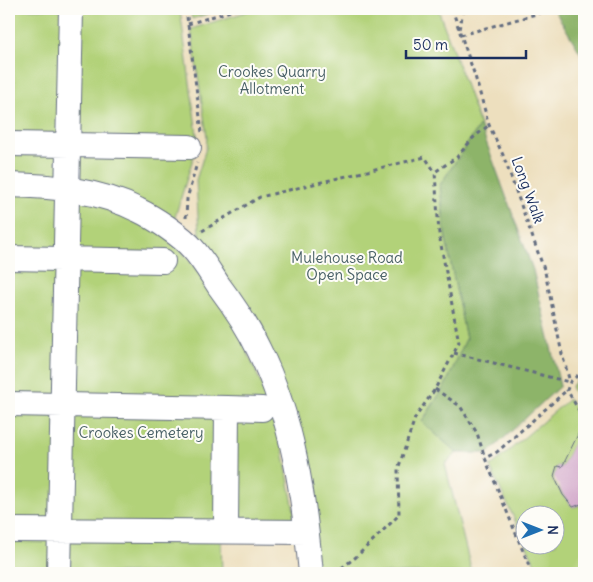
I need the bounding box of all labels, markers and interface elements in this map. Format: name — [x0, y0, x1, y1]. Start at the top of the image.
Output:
scale bar — [406, 28, 526, 60]
text: 50 m — [413, 35, 448, 54]
park label: Crookes Quarry Allotment — [218, 62, 326, 98]
street label: Long Walk — [508, 154, 549, 226]
park label: Mulehouse Road Open Space — [291, 248, 403, 284]
park label: Crookes Cemetery — [78, 423, 204, 442]
north arrow — [516, 504, 566, 554]
text: N — [544, 525, 562, 535]

